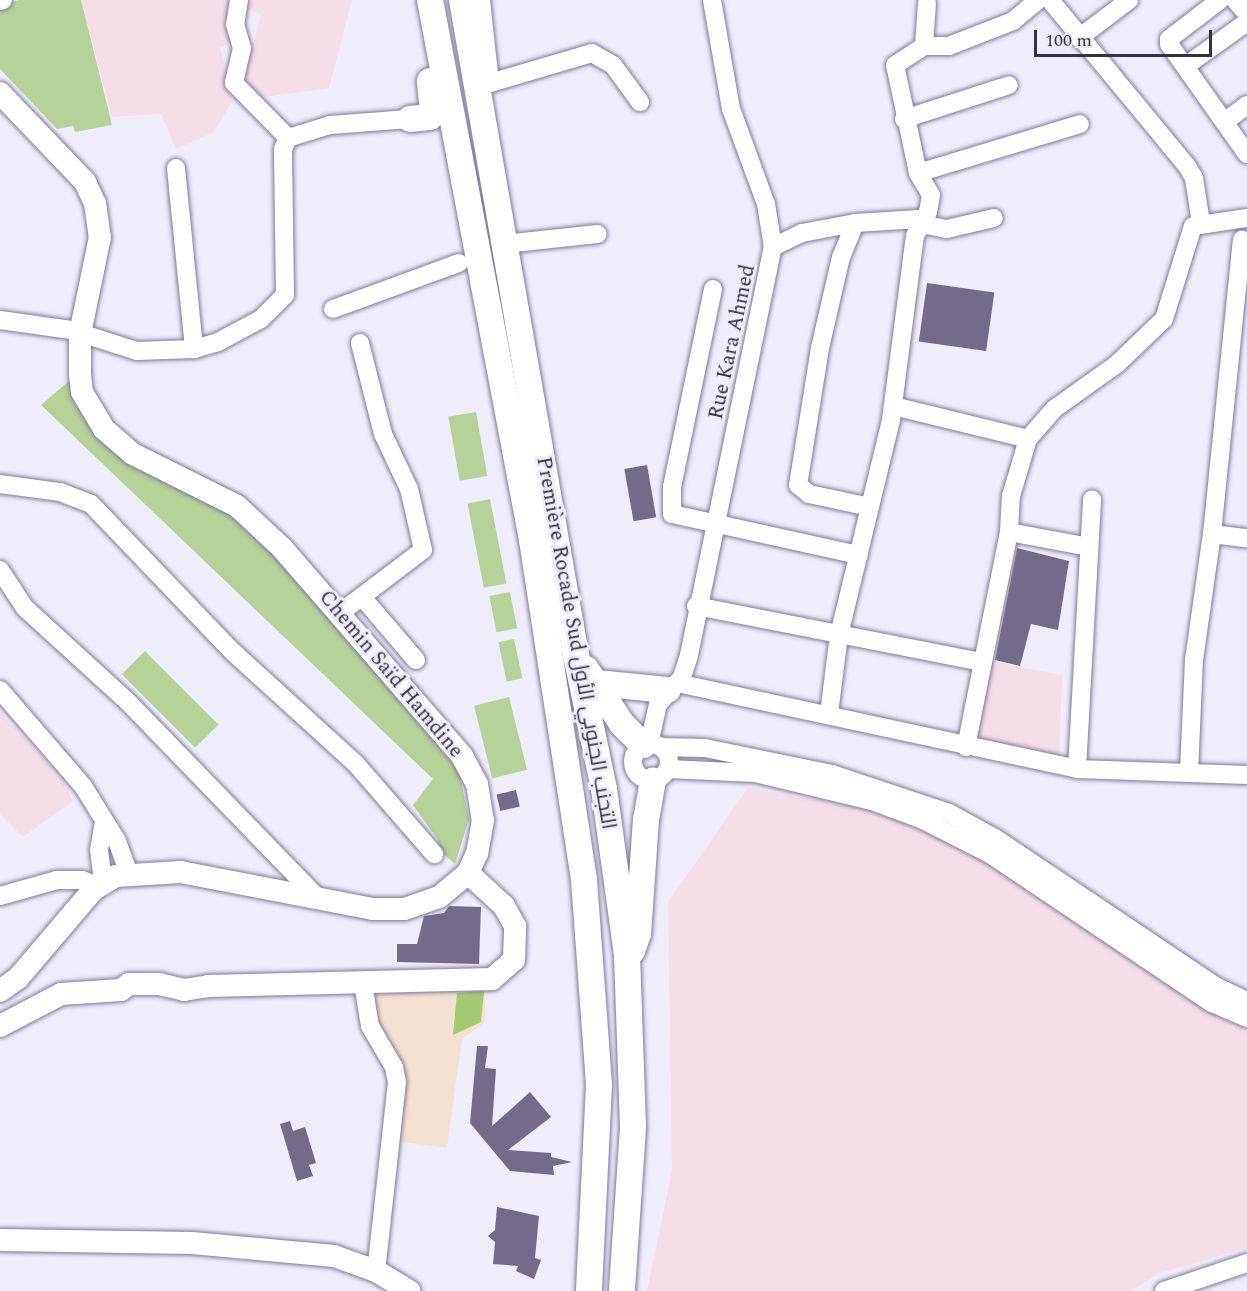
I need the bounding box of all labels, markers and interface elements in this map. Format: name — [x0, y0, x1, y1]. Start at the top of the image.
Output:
scale bar — [1037, 18, 1216, 56]
text: 100 m — [1045, 27, 1092, 54]
street label: Rue Kara Ahmed — [703, 262, 761, 422]
street label: Première Rocade Sud التجنب الجنوبي الأول — [531, 455, 621, 831]
street label: Chemin Saïd Hamdine — [314, 585, 468, 763]

